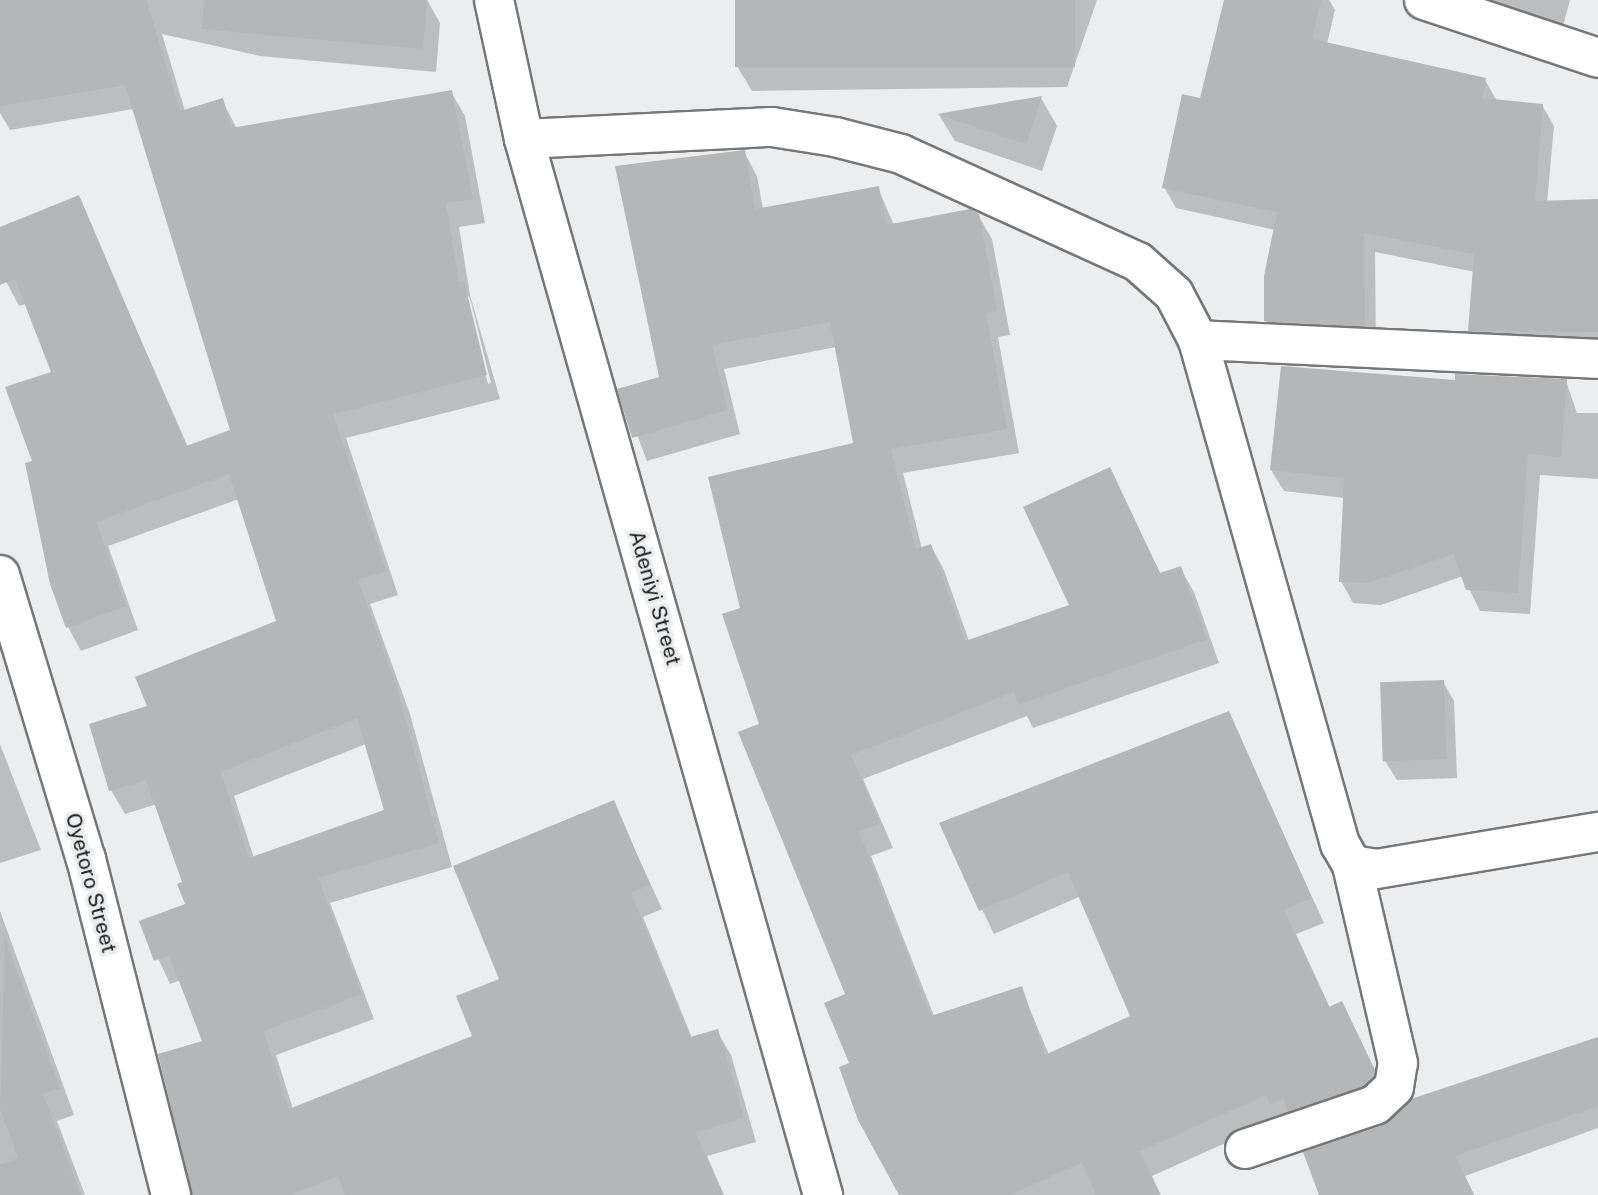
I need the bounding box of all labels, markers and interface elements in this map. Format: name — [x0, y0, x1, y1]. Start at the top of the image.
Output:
street label: Adeniyi Street — [624, 528, 686, 668]
street label: Oyetoro Street — [60, 810, 122, 956]

